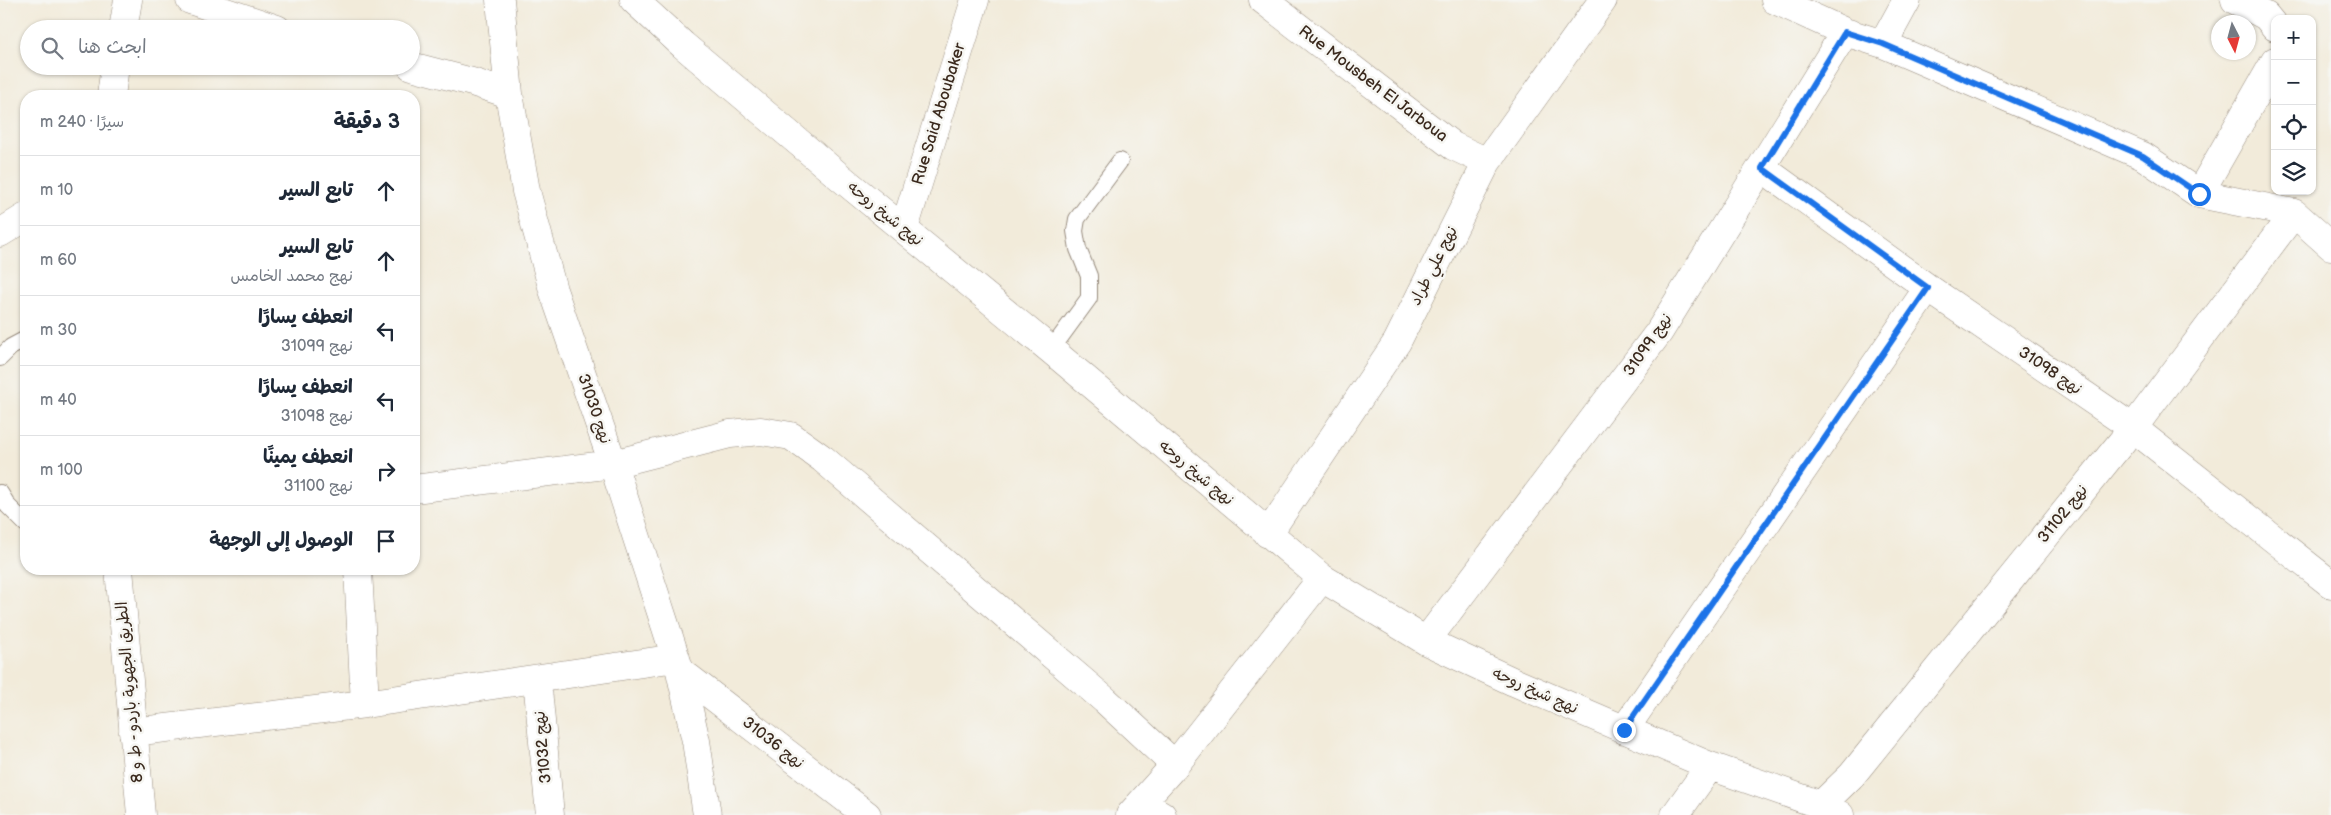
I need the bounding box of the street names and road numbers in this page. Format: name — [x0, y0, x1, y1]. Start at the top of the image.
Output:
street label: Rue Mousbeh El Jarboua — [1295, 22, 1451, 146]
street label: Rue Said Aboubaker — [908, 41, 970, 187]
street label: نهج شيخ روحه — [843, 178, 927, 250]
street label: نهج علي طراد — [1406, 223, 1466, 311]
street label: نهج 31099 — [1620, 310, 1676, 380]
street label: نهج 31098 — [2015, 343, 2085, 399]
street label: نهج 31030 — [573, 371, 615, 447]
street label: نهج شيخ روحه — [1155, 436, 1237, 510]
street label: نهج 31102 — [2034, 481, 2092, 547]
street label: الطريق الجهوية باردو - ط و 8 — [113, 601, 147, 783]
street label: نهج شيخ روحه — [1489, 664, 1581, 718]
street label: نهج 31032 — [530, 710, 556, 784]
street label: نهج 31036 — [738, 713, 808, 773]

